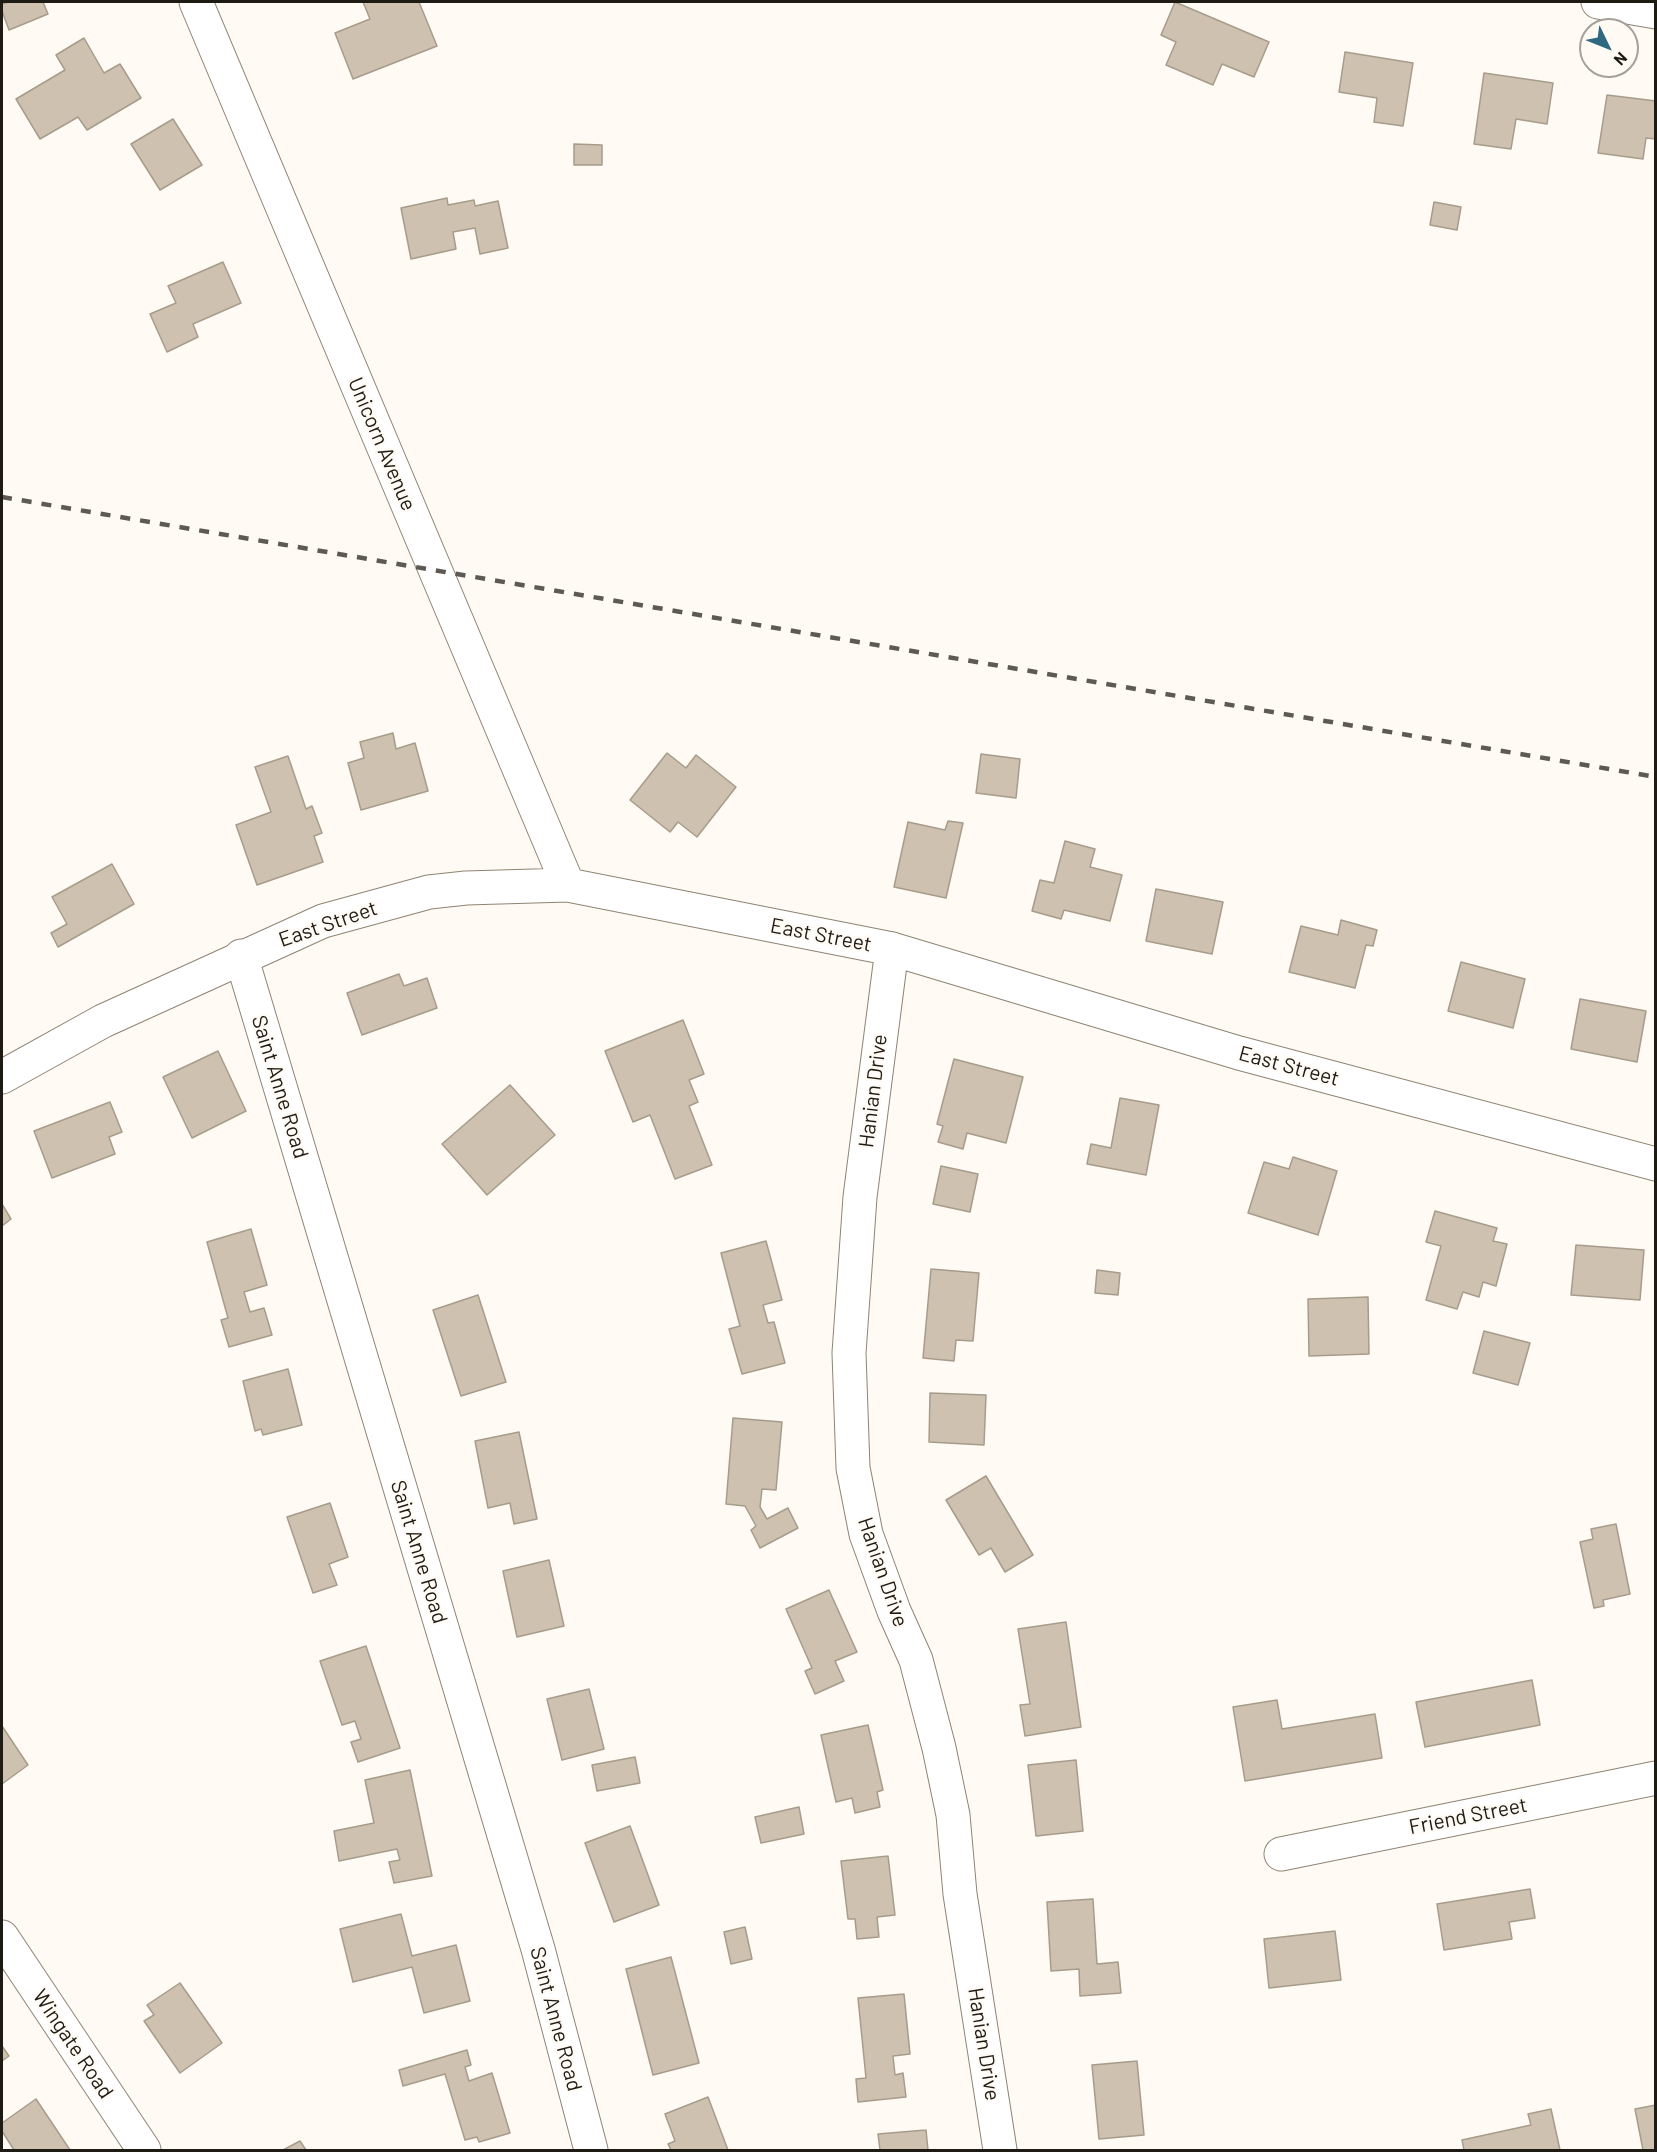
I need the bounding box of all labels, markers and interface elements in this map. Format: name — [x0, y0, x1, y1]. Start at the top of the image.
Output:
north arrow — [1579, 18, 1639, 78]
text: N — [1610, 49, 1632, 70]
street label: Unicorn Avenue — [343, 373, 421, 515]
street label: East Street — [275, 895, 381, 953]
street label: East Street — [768, 913, 874, 957]
street label: Saint Anne Road — [246, 1012, 314, 1162]
street label: Hanian Drive — [854, 1033, 892, 1149]
street label: East Street — [1236, 1041, 1342, 1091]
street label: Saint Anne Road — [385, 1477, 453, 1627]
street label: Hanian Drive — [853, 1514, 913, 1630]
street label: Friend Street — [1407, 1792, 1529, 1840]
street label: Saint Anne Road — [525, 1944, 587, 2094]
street label: Wingate Road — [27, 1985, 119, 2103]
street label: Hanian Drive — [963, 1986, 1005, 2102]

